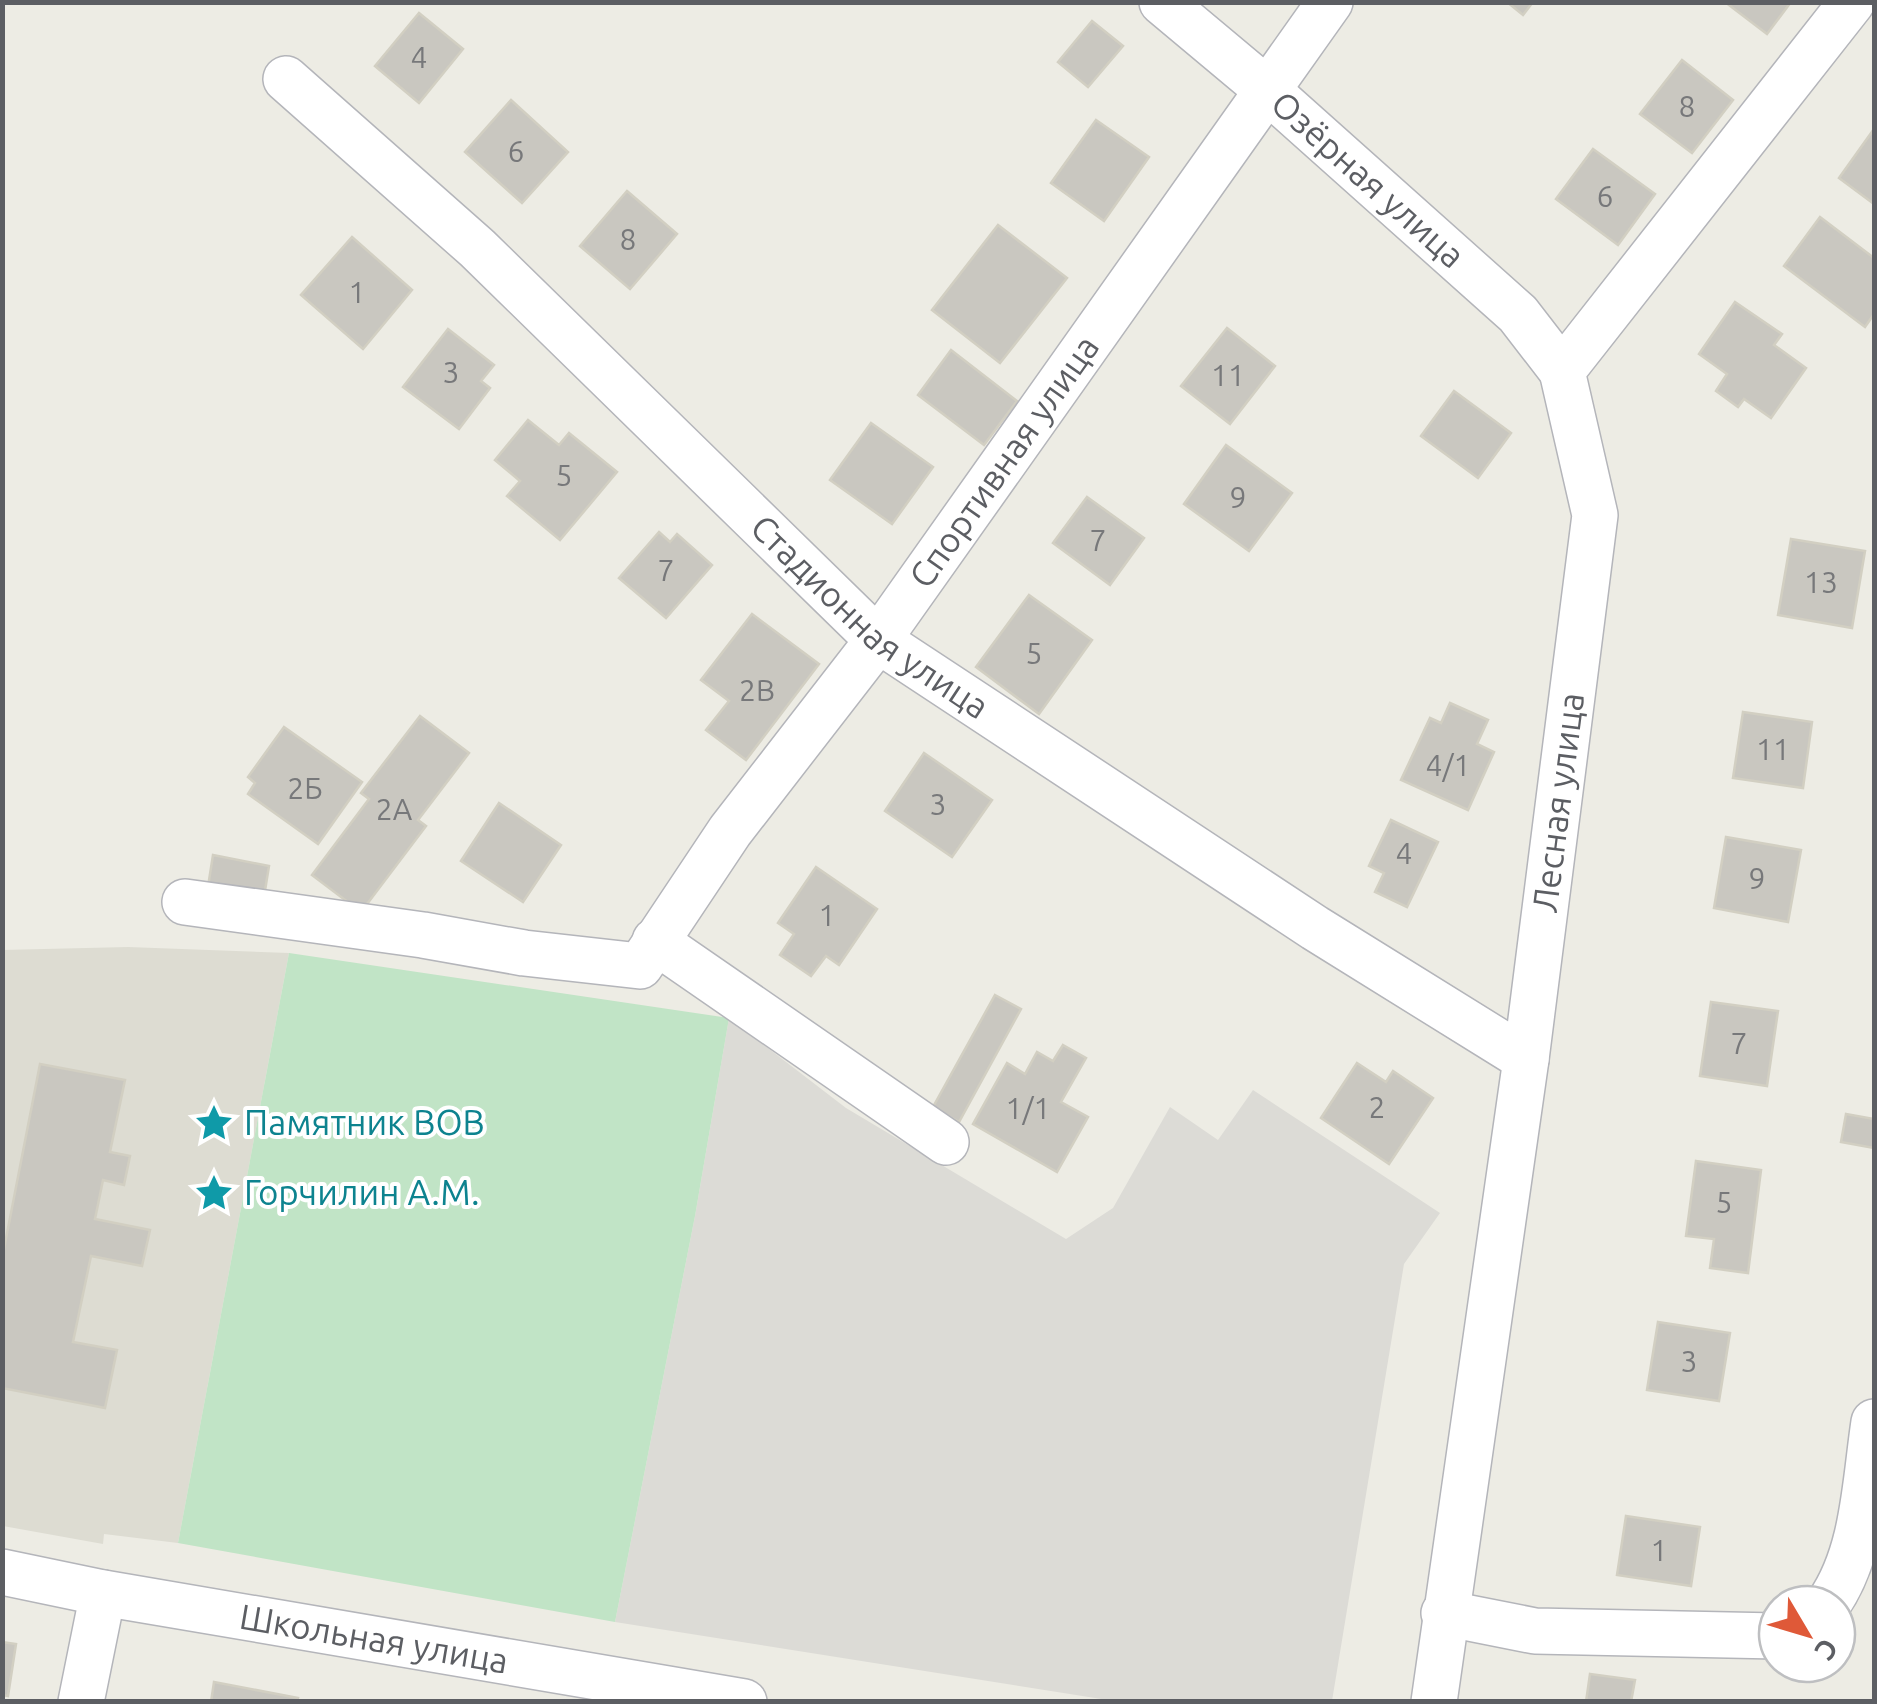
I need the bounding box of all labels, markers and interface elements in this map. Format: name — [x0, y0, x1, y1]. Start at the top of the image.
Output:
house number: 4 — [411, 40, 427, 74]
street label: Озёрная улица — [1264, 83, 1473, 276]
house number: 8 — [1679, 89, 1695, 123]
house number: 6 — [508, 134, 524, 168]
house number: 6 — [1597, 179, 1613, 213]
house number: 8 — [620, 222, 636, 256]
house number: 1 — [349, 275, 365, 309]
street label: Спортивная улица — [901, 327, 1106, 595]
house number: 3 — [443, 355, 459, 389]
house number: 11 — [1211, 358, 1245, 392]
house number: 5 — [556, 458, 572, 492]
house number: 9 — [1230, 480, 1246, 514]
street label: Стадионная улица — [743, 506, 996, 726]
house number: 7 — [1090, 523, 1106, 557]
house number: 7 — [658, 553, 674, 587]
house number: 13 — [1804, 565, 1838, 599]
house number: 5 — [1026, 636, 1042, 670]
house number: 2В — [739, 673, 775, 707]
street label: Лесная улица — [1524, 690, 1591, 915]
house number: 11 — [1756, 732, 1790, 766]
house number: 4/1 — [1426, 748, 1470, 782]
house number: 2Б — [287, 771, 323, 805]
house number: 3 — [930, 787, 946, 821]
house number: 2А — [376, 792, 413, 826]
house number: 4 — [1396, 836, 1412, 870]
house number: 9 — [1749, 861, 1765, 895]
house number: 1 — [819, 898, 835, 932]
house number: 7 — [1731, 1026, 1747, 1060]
house number: 2 — [1369, 1090, 1385, 1124]
house number: 1/1 — [1006, 1091, 1050, 1125]
place icon: Памятник ВОВ — [193, 1102, 235, 1144]
place label: Памятник ВОВ — [244, 1102, 485, 1142]
place icon: Горчилин А.М. — [193, 1172, 235, 1214]
place label: Горчилин А.М. — [244, 1172, 480, 1212]
house number: 5 — [1716, 1185, 1732, 1219]
house number: 3 — [1681, 1344, 1697, 1378]
house number: 1 — [1651, 1533, 1667, 1567]
north arrow — [1757, 1584, 1857, 1684]
street label: Школьная улица — [237, 1596, 511, 1681]
text: С — [1809, 1633, 1845, 1666]

